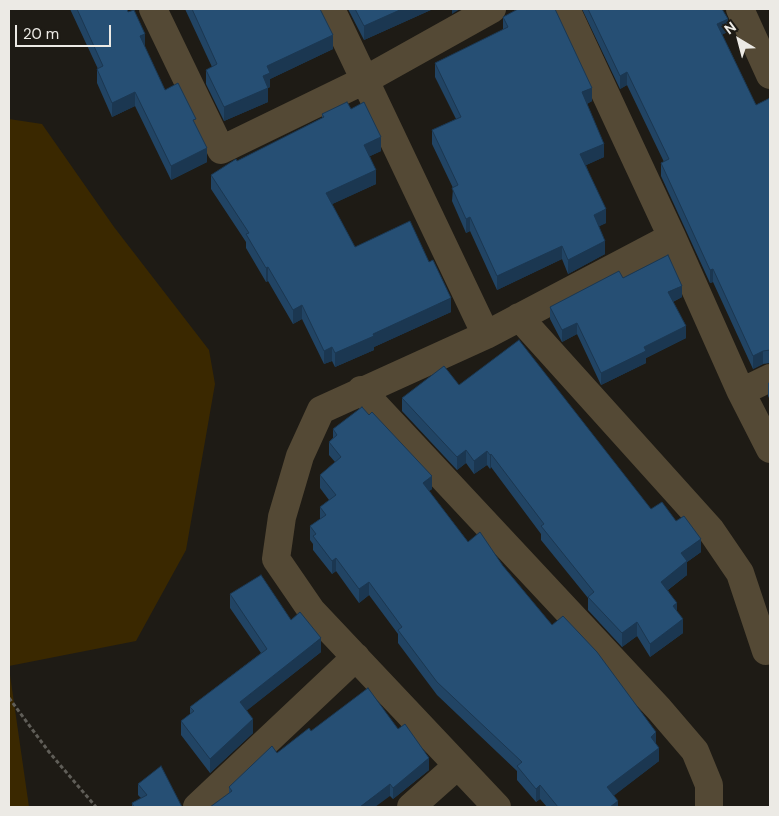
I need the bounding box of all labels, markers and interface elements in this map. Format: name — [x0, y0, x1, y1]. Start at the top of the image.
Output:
scale bar — [18, 15, 114, 47]
north arrow — [714, 15, 764, 65]
text: N — [720, 18, 739, 38]
text: 20 m — [23, 24, 59, 44]

